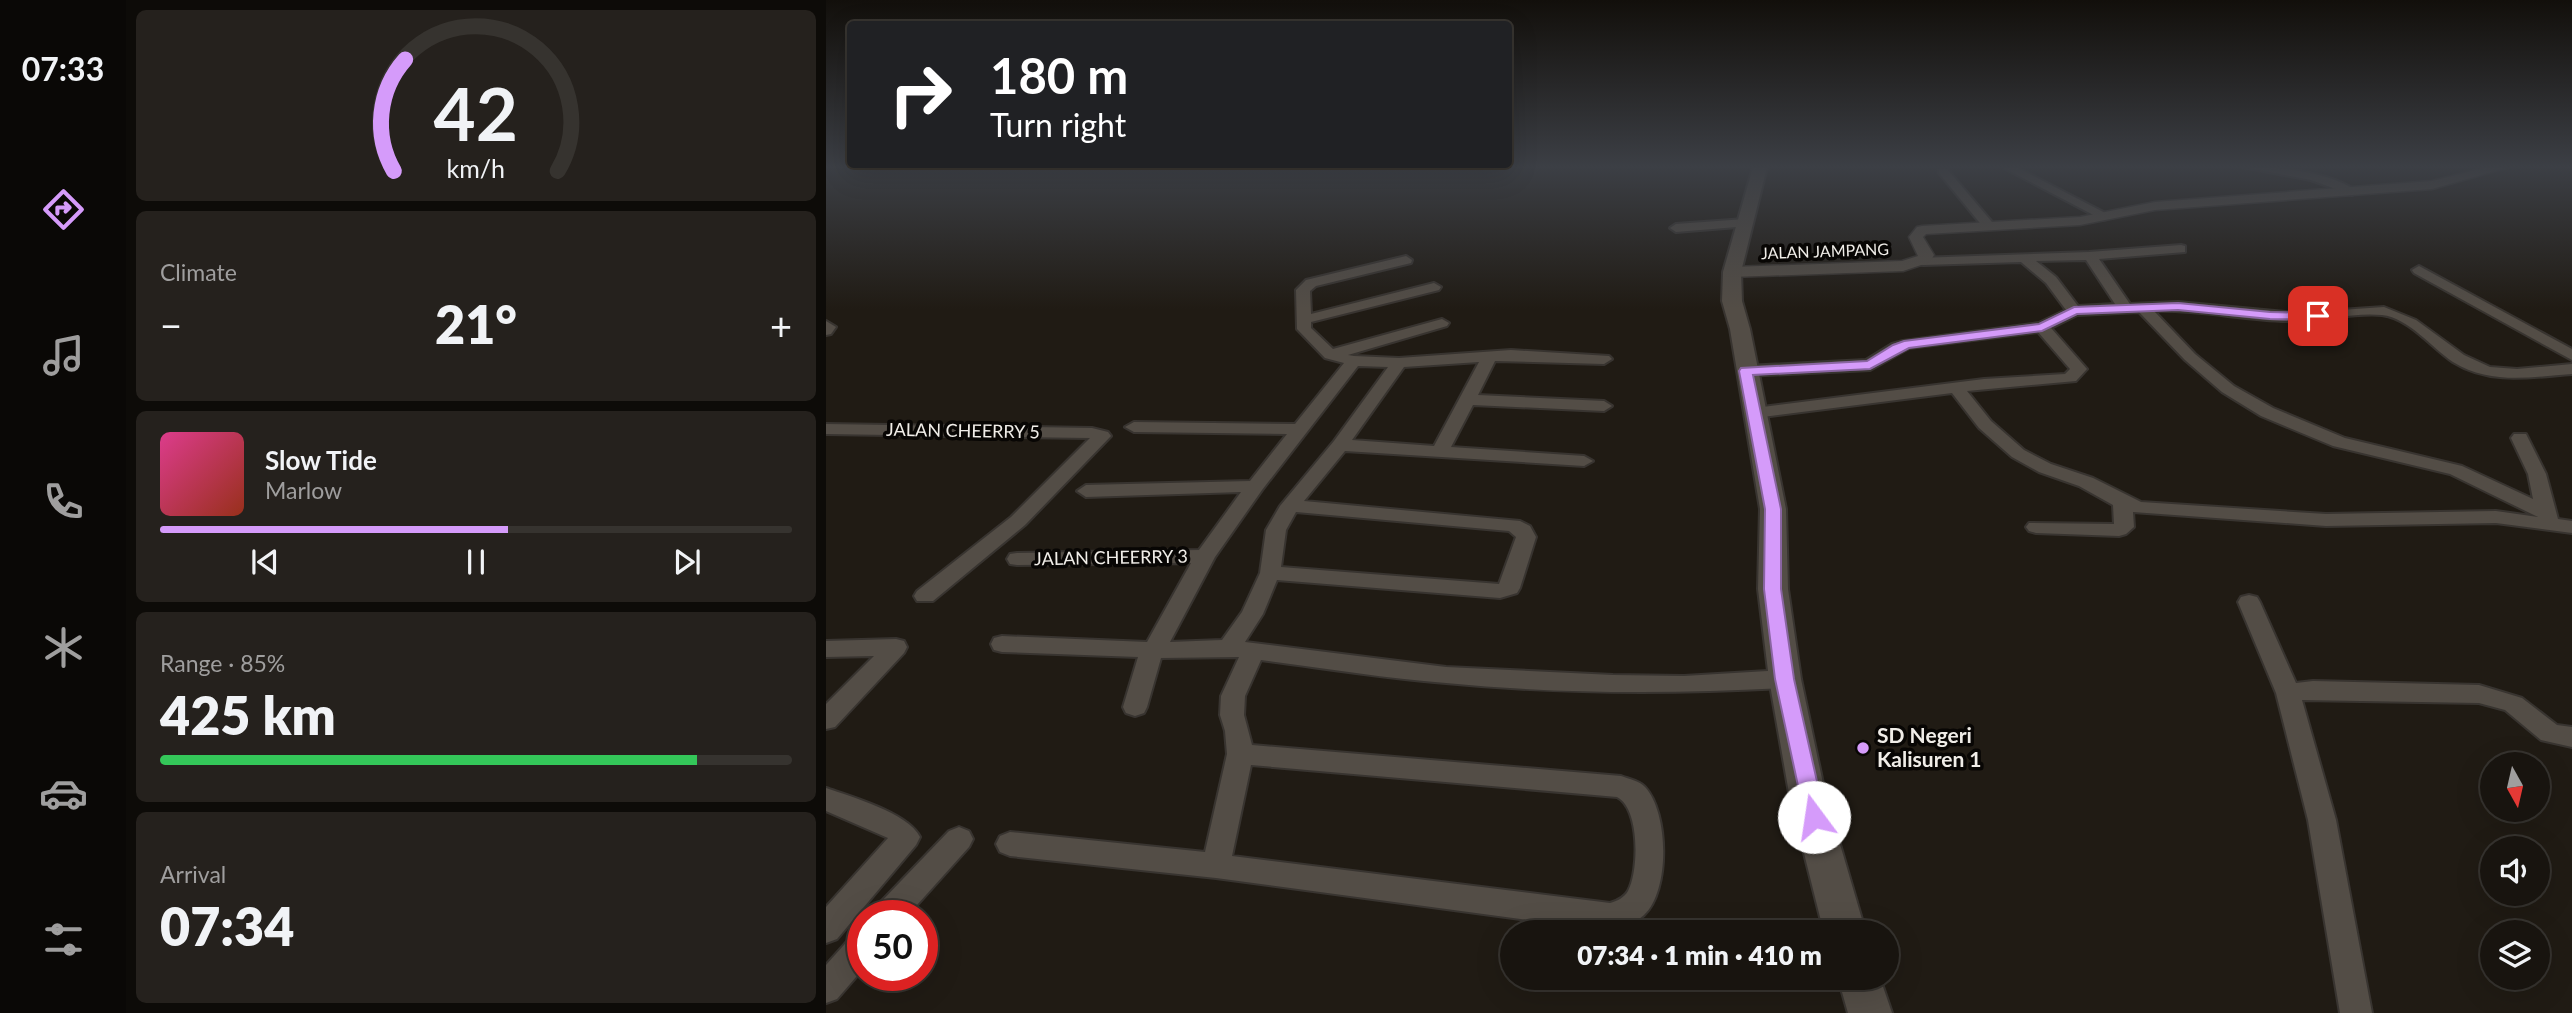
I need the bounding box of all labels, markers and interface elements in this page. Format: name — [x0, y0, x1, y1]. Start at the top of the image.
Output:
text: 180 m — [990, 46, 1128, 104]
text: 07:33 — [22, 49, 104, 88]
icon: right — [875, 49, 966, 140]
text: 42 — [434, 70, 518, 158]
text: Turn right — [990, 105, 1126, 144]
text: km/h — [447, 153, 505, 183]
icon: directions — [39, 185, 88, 234]
street label: JALAN JAMPANG — [1761, 239, 1889, 262]
text: Climate — [160, 258, 237, 286]
pin — [2288, 286, 2348, 346]
text: 21° — [435, 293, 517, 355]
icon: arrive — [2299, 297, 2337, 335]
text: − — [160, 302, 182, 348]
text: + — [770, 302, 792, 348]
icon: music — [39, 331, 88, 380]
street label: JALAN CHEERRY 5 — [886, 418, 1040, 442]
text: Slow Tide — [265, 444, 377, 476]
text: Marlow — [265, 476, 342, 504]
icon: phone — [39, 477, 88, 526]
icon: previous — [246, 543, 284, 581]
icon: pause — [457, 543, 495, 581]
icon: next — [668, 543, 706, 581]
street label: JALAN CHEERRY 3 — [1034, 545, 1188, 569]
icon: climate — [39, 623, 88, 672]
text: Range · 85% — [160, 649, 285, 677]
text: 425 km — [160, 684, 336, 746]
place label: SD Negeri Kalisuren 1 — [1877, 722, 1982, 771]
marker: SD Negeri Kalisuren 1 — [1855, 740, 1871, 756]
north arrow — [2480, 752, 2550, 822]
map controls — [2480, 752, 2550, 990]
icon: car — [39, 769, 88, 818]
position arrow — [1777, 780, 1851, 854]
button: sound — [2480, 836, 2550, 906]
text: Arrival — [160, 860, 226, 888]
text: 07:34 — [160, 895, 294, 957]
speed limit sign: 50 — [847, 900, 938, 991]
icon: filters — [39, 915, 88, 964]
button: layers — [2480, 920, 2550, 990]
text: 07:34 · 1 min · 410 m — [1577, 939, 1822, 971]

